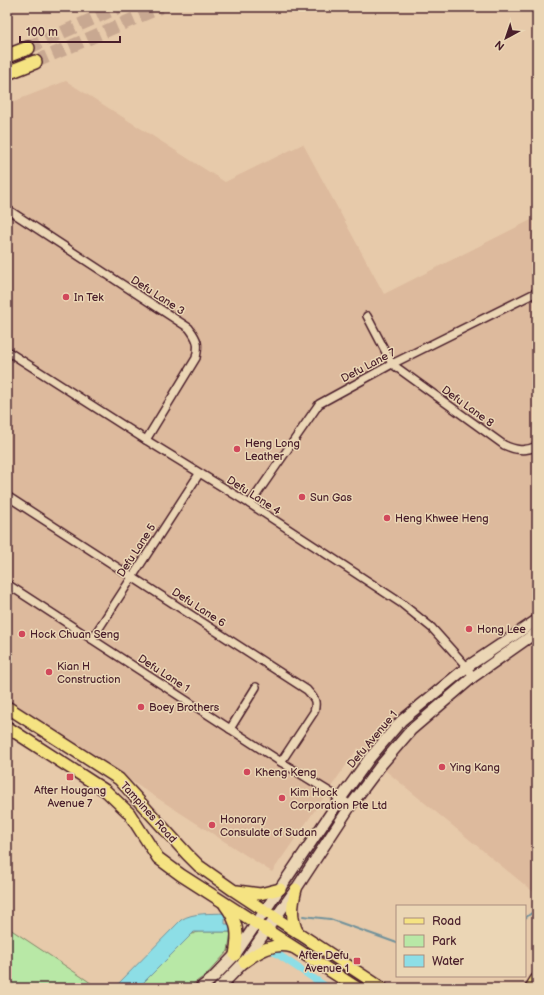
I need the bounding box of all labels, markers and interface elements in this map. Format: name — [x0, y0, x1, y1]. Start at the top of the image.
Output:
scale bar — [20, 18, 120, 44]
north arrow — [486, 18, 526, 58]
text: 100 m — [26, 25, 58, 40]
text: N — [493, 38, 507, 53]
street label: Defu Lane 3 — [128, 273, 187, 318]
place label: In Tek — [74, 291, 104, 304]
marker: In Tek — [61, 292, 71, 302]
street label: Defu Lane 7 — [339, 345, 398, 385]
street label: Defu Lane 8 — [439, 383, 496, 430]
place label: Heng Long Leather — [245, 437, 300, 463]
marker: Heng Long Leather — [232, 444, 242, 454]
street label: Defu Lane 4 — [224, 473, 283, 518]
place label: Sun Gas — [310, 491, 352, 504]
marker: Sun Gas — [297, 492, 307, 502]
place label: Heng Khwee Heng — [395, 512, 489, 525]
marker: Heng Khwee Heng — [382, 513, 392, 523]
street label: Defu Lane 5 — [114, 521, 158, 579]
street label: Defu Lane 6 — [169, 585, 228, 630]
place label: Hong Lee — [477, 623, 526, 636]
marker: Hong Lee — [464, 624, 474, 634]
place label: Hock Chuan Seng — [30, 628, 119, 641]
marker: Hock Chuan Seng — [17, 629, 27, 639]
street label: Defu Lane 1 — [135, 652, 192, 695]
place label: Kian H Construction — [57, 660, 120, 686]
marker: Kian H Construction — [44, 667, 54, 677]
place label: Boey Brothers — [149, 701, 220, 714]
marker: Boey Brothers — [136, 702, 146, 712]
street label: Defu Avenue 1 — [345, 708, 400, 771]
place label: Ying Kang — [449, 761, 500, 774]
marker: Ying Kang — [437, 762, 447, 772]
place label: Kheng Keng — [255, 766, 316, 779]
marker: Kheng Keng — [242, 767, 252, 777]
marker: After Hougang Avenue 7 — [65, 772, 75, 782]
street label: Tampines Road — [118, 779, 179, 845]
place label: After Hougang Avenue 7 — [34, 784, 106, 810]
place label: Kim Hock Corporation Pte Ltd — [290, 786, 387, 812]
marker: Kim Hock Corporation Pte Ltd — [277, 793, 287, 803]
place label: Honorary Consulate of Sudan — [220, 813, 317, 839]
marker: Honorary Consulate of Sudan — [207, 820, 217, 830]
legend — [396, 905, 526, 977]
text: Road — [432, 914, 461, 929]
text: Park — [432, 934, 456, 949]
place label: After Defu Avenue 1 — [299, 949, 349, 975]
text: Water — [432, 954, 464, 969]
marker: After Defu Avenue 1 — [352, 956, 362, 966]

